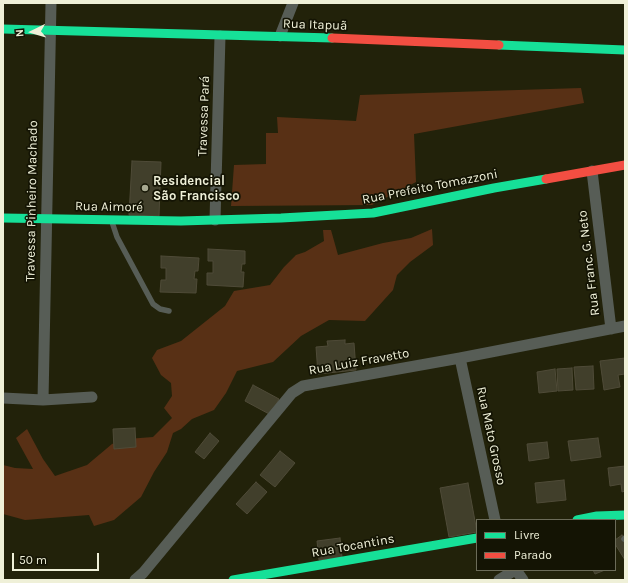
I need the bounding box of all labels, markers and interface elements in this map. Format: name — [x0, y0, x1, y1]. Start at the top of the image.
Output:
north arrow — [12, 12, 52, 52]
street label: Rua Itapuã — [283, 16, 347, 34]
text: N — [13, 29, 26, 38]
street label: Travessa Pará — [195, 75, 213, 157]
street label: Travessa Pinheiro Machado — [23, 120, 41, 282]
street label: Rua Prefeito Tomazzoni — [361, 166, 499, 208]
place label: Residencial São Francisco — [153, 173, 240, 204]
marker: Residencial São Francisco — [140, 183, 150, 193]
street label: Rua Aimoré — [75, 199, 143, 215]
street label: Rua Franc. G. Neto — [575, 209, 603, 317]
street label: Rua Luiz Fravetto — [307, 345, 411, 379]
street label: Rua Mato Grosso — [473, 385, 509, 487]
legend — [476, 519, 616, 571]
text: Livre — [514, 528, 540, 542]
street label: Rua Tocantins — [310, 531, 396, 561]
scale bar — [14, 545, 101, 571]
text: Parado — [514, 548, 552, 562]
text: 50 m — [19, 553, 47, 567]

